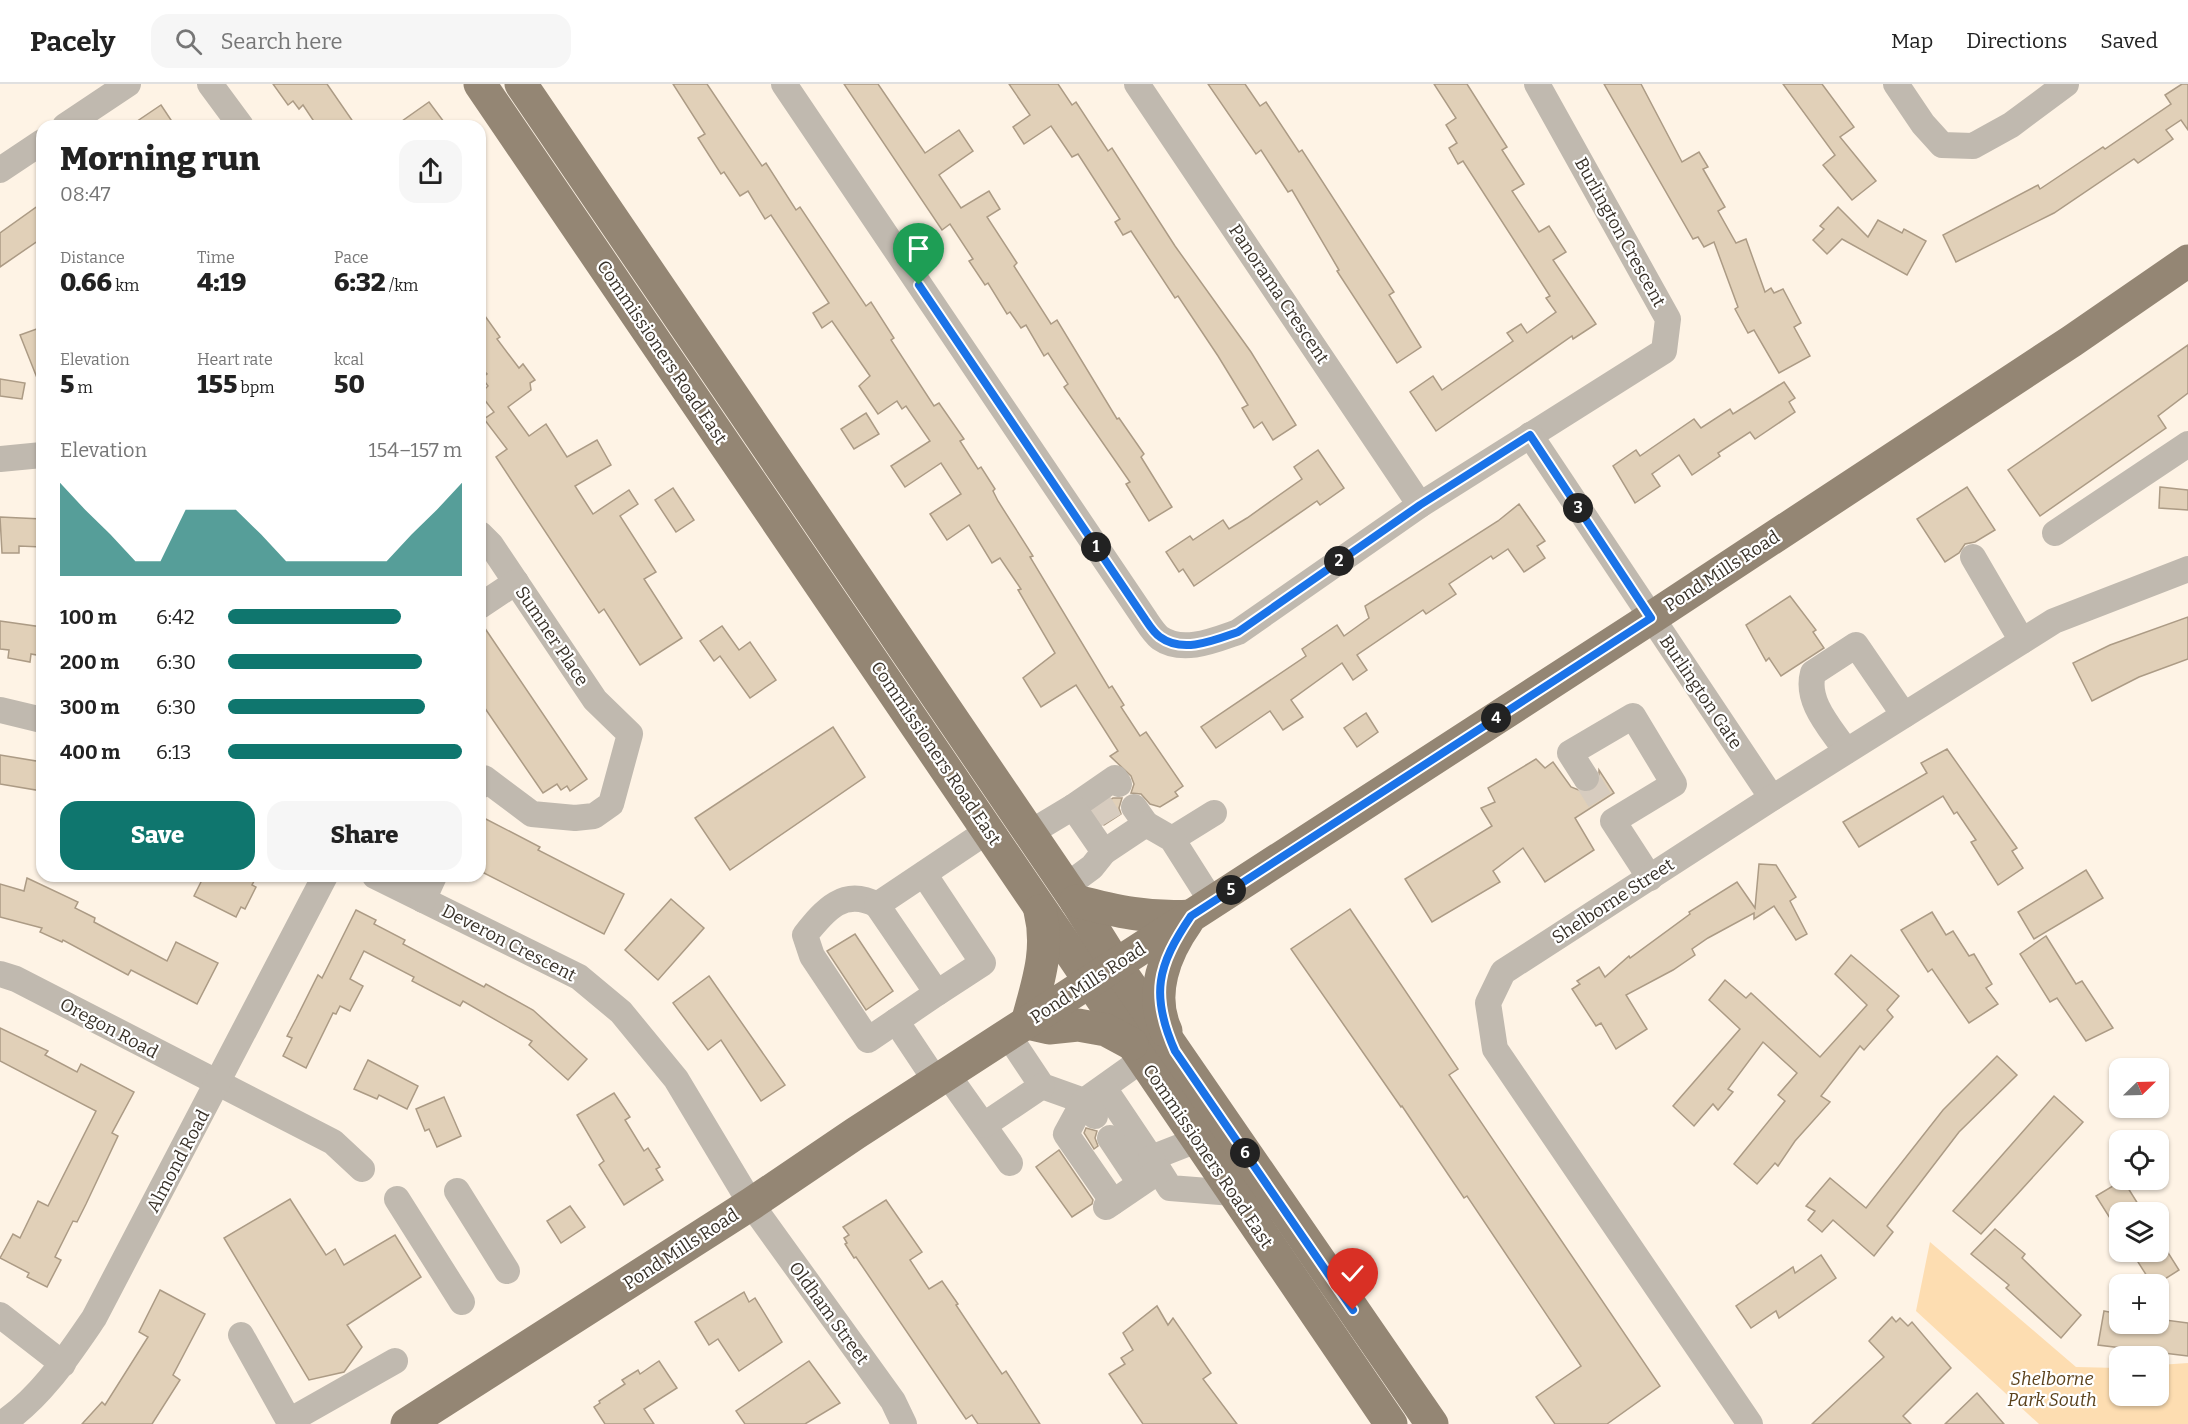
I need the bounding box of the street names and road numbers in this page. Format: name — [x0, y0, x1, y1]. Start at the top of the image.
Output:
street label: Burlington Crescent — [1570, 153, 1670, 311]
street label: Panorama Crescent — [1224, 220, 1334, 368]
street label: Commissioners Road East — [592, 256, 732, 448]
street label: Pond Mills Road — [1660, 525, 1784, 616]
street label: Sumner Place — [511, 582, 593, 690]
street label: Burlington Gate — [1655, 631, 1747, 753]
street label: Commissioners Road East — [866, 657, 1006, 849]
street label: Shelborne Street — [1548, 853, 1679, 949]
street label: Deveron Crescent — [438, 900, 580, 987]
street label: Pond Mills Road — [1026, 937, 1150, 1028]
street label: Oregon Road — [56, 993, 162, 1063]
street label: Commissioners Road East — [1138, 1060, 1278, 1252]
street label: Almond Road — [142, 1106, 214, 1216]
street label: Pond Mills Road — [619, 1203, 743, 1294]
street label: Oldham Street — [784, 1257, 874, 1369]

